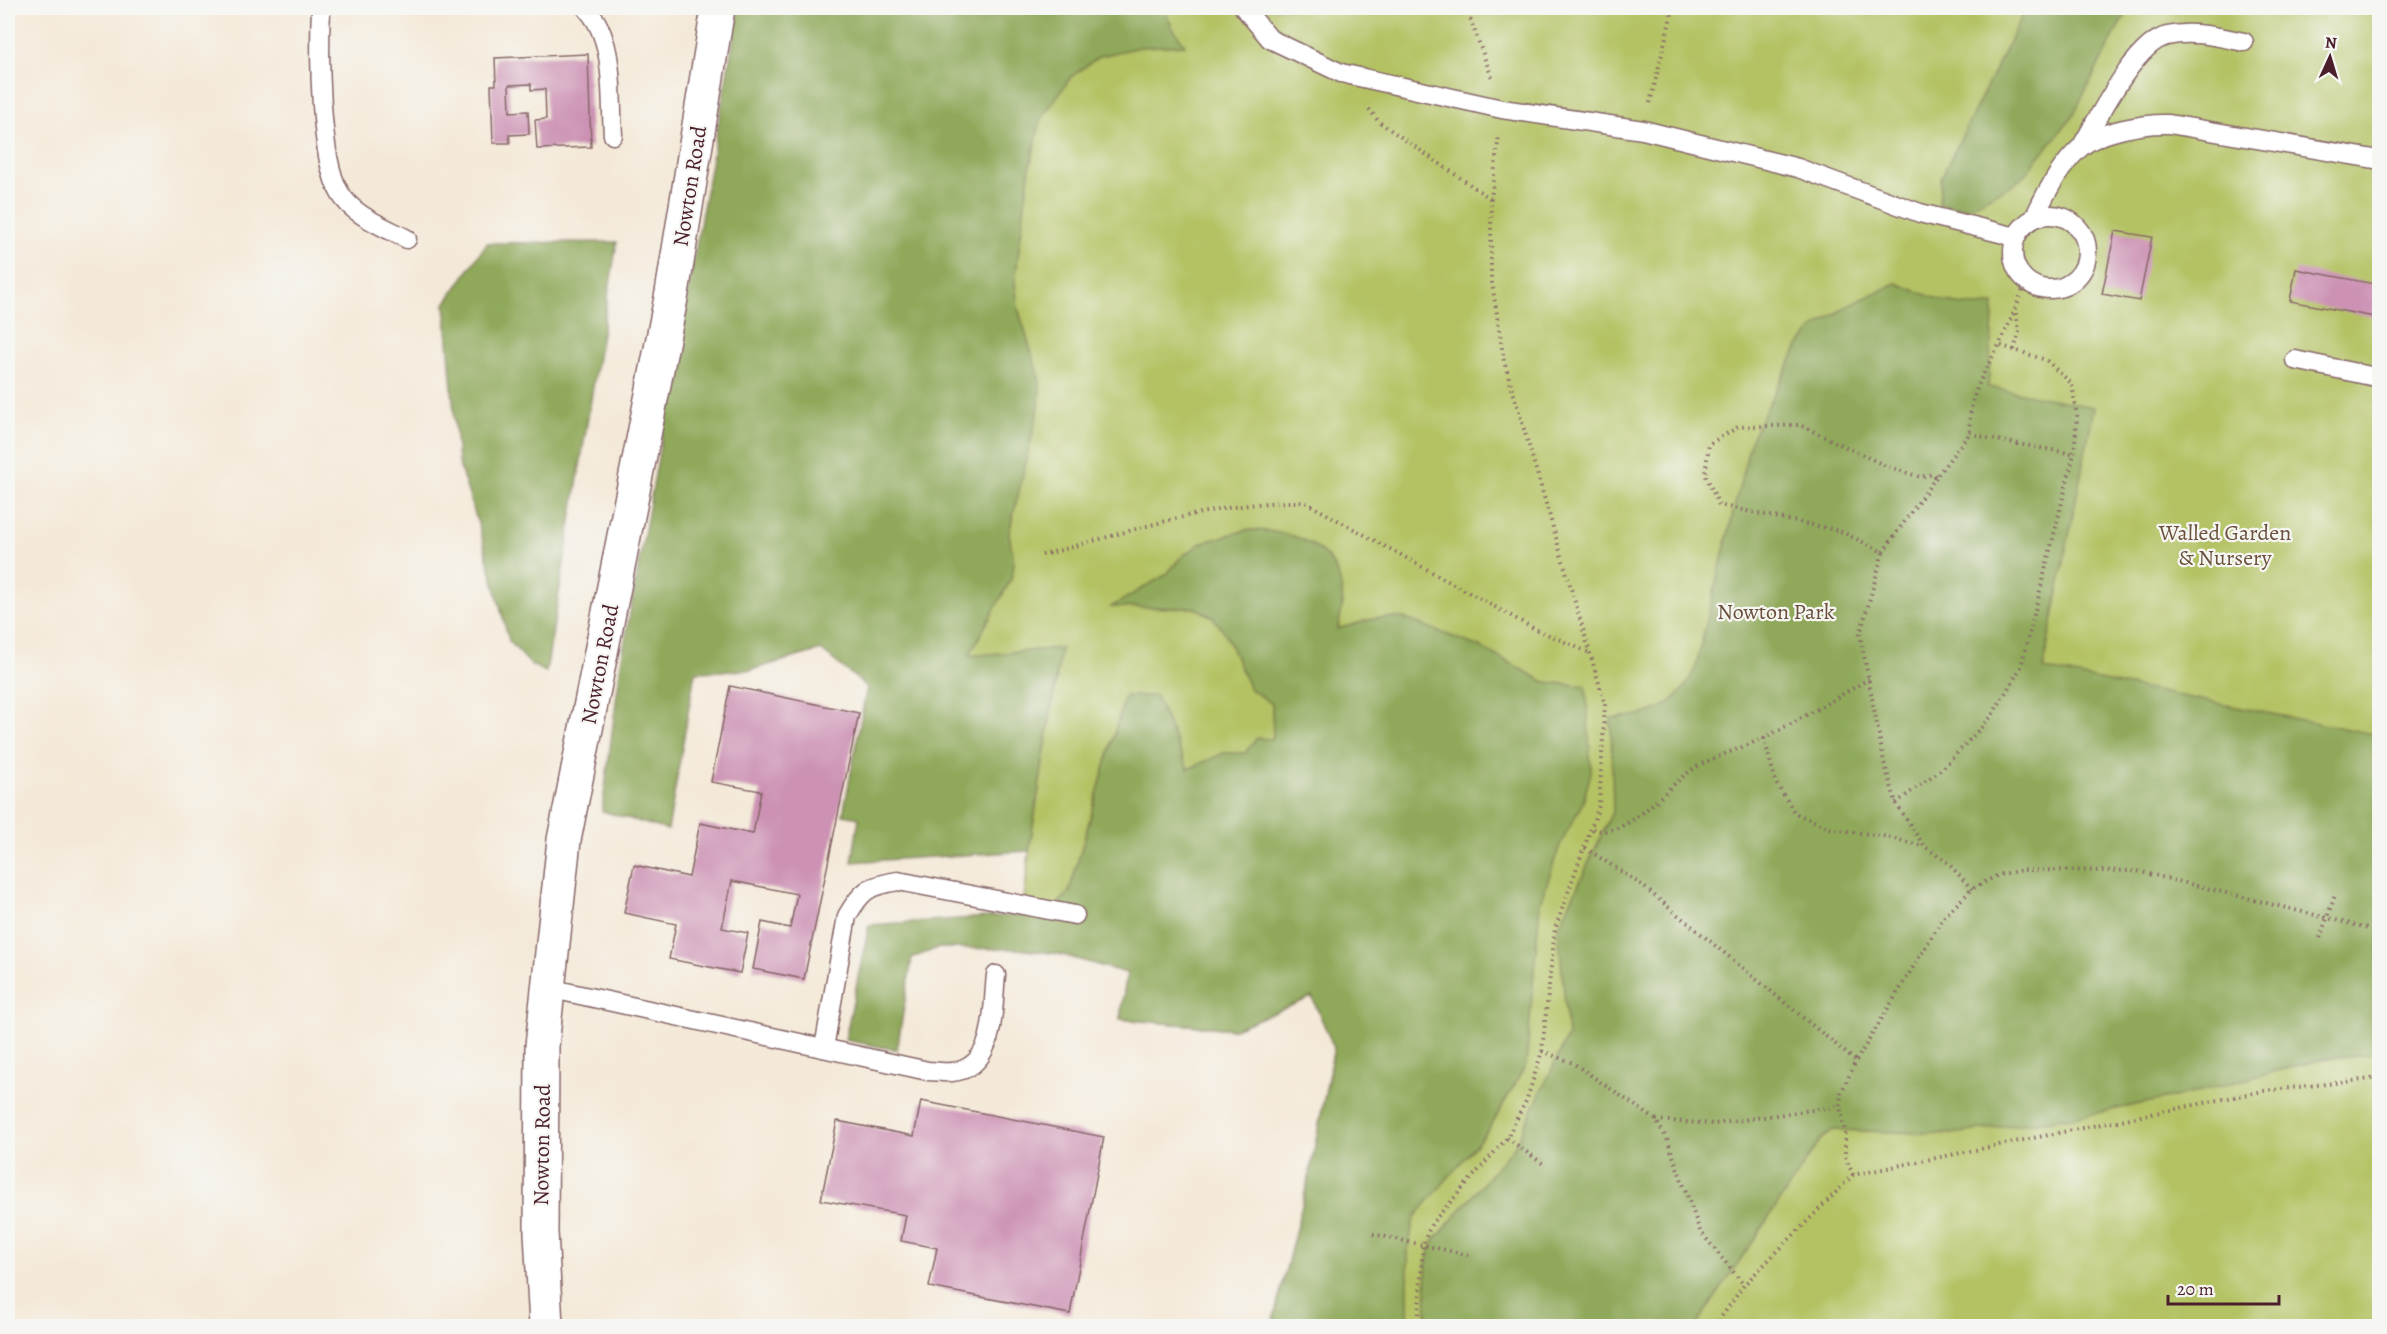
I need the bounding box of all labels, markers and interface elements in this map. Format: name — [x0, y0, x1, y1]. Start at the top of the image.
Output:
north arrow — [2300, 27, 2360, 87]
text: N — [2324, 32, 2338, 54]
street label: Nowton Road — [666, 123, 714, 249]
park label: Walled Garden & Nursery — [2158, 518, 2291, 573]
park label: Nowton Park — [1717, 597, 1835, 627]
street label: Nowton Road — [574, 601, 626, 727]
street label: Nowton Road — [526, 1084, 558, 1206]
scale bar — [2168, 1268, 2279, 1306]
text: 20 m — [2177, 1277, 2214, 1301]

